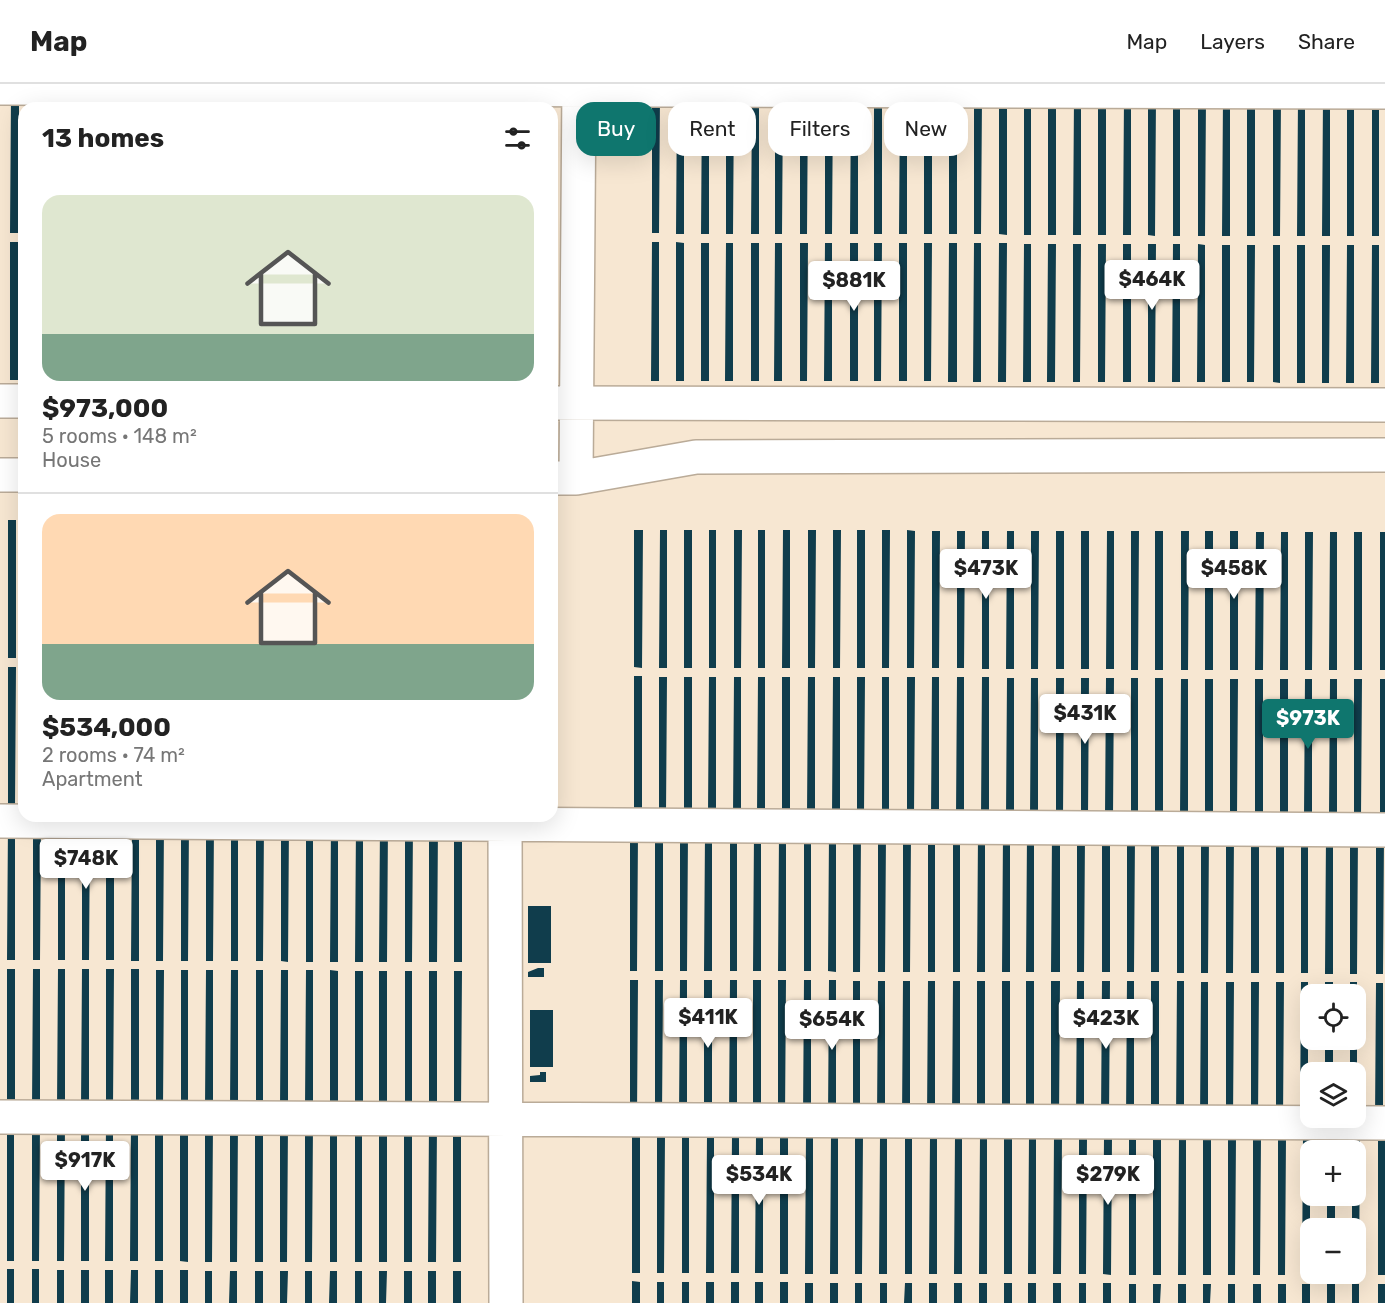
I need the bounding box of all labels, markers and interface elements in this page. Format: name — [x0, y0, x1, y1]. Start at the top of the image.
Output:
text: Map — [30, 25, 87, 58]
text: Map — [1126, 29, 1167, 54]
text: Layers — [1200, 29, 1265, 54]
text: Share — [1298, 29, 1355, 54]
chip: Buy — [576, 102, 656, 156]
chip: Rent — [668, 102, 756, 156]
chip: Filters — [768, 102, 872, 156]
chip: New — [884, 102, 968, 156]
icon: filters — [501, 122, 534, 155]
text: 13 homes — [42, 123, 164, 154]
icon: home — [234, 234, 342, 342]
pin: $464K — [1110, 260, 1194, 311]
pin: $881K — [812, 261, 896, 312]
text: $464K — [1119, 267, 1185, 291]
text: $881K — [822, 268, 886, 292]
text: $973,000 — [42, 393, 168, 424]
text: 5 rooms · 148 m² — [42, 424, 197, 448]
text: House — [42, 448, 101, 472]
pin: $473K — [944, 549, 1028, 600]
pin: $458K — [1192, 549, 1276, 600]
icon: home — [234, 553, 342, 661]
text: $473K — [954, 556, 1018, 580]
text: $458K — [1201, 556, 1267, 580]
pin: $431K — [1043, 694, 1127, 745]
pin: $973K — [1266, 699, 1350, 750]
text: $431K — [1053, 701, 1117, 725]
text: $973K — [1276, 706, 1340, 730]
text: $534,000 — [42, 712, 171, 743]
text: 2 rooms · 74 m² — [42, 743, 185, 767]
text: Apartment — [42, 767, 143, 791]
pin: $748K — [44, 839, 128, 890]
text: $748K — [54, 846, 118, 870]
map controls — [1300, 984, 1366, 1284]
button: locate — [1300, 984, 1366, 1050]
pin: $411K — [666, 998, 750, 1049]
pin: $423K — [1064, 999, 1148, 1050]
pin: $654K — [790, 1000, 874, 1051]
text: $411K — [678, 1005, 738, 1029]
text: $423K — [1073, 1006, 1139, 1030]
text: $654K — [799, 1007, 865, 1031]
button: layers — [1300, 1062, 1366, 1128]
button: + — [1300, 1140, 1366, 1206]
pin: $917K — [43, 1141, 127, 1192]
text: $917K — [55, 1148, 115, 1172]
pin: $534K — [717, 1155, 801, 1206]
pin: $279K — [1066, 1155, 1150, 1206]
text: $534K — [726, 1162, 792, 1186]
text: $279K — [1076, 1162, 1140, 1186]
button: − — [1300, 1218, 1366, 1284]

